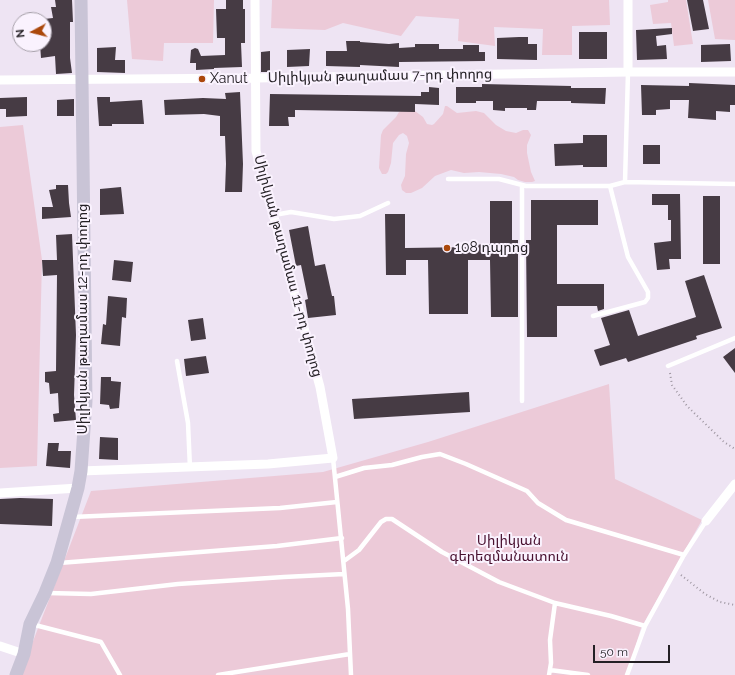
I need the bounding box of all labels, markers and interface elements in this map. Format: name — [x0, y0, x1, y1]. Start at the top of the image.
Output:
north arrow — [12, 12, 52, 52]
text: N — [14, 28, 28, 38]
street label: Սիլիկյան թաղամաս 7-րդ փողոց — [268, 66, 492, 86]
place label: Xanut — [210, 71, 248, 87]
marker: Xanut — [197, 74, 207, 84]
street label: Սիլիկյան թաղամաս 11-րդ փողոց — [250, 153, 326, 379]
street label: Սիլիկյան թաղամաս 12-րդ փողոց — [75, 204, 91, 434]
place label: 108 դպրոց — [455, 240, 528, 256]
marker: 108 դպրոց — [442, 243, 452, 253]
park label: Սիլիկյան գերեզմանատուն — [449, 533, 569, 566]
scale bar — [595, 637, 672, 663]
text: 50 m — [600, 645, 628, 659]

